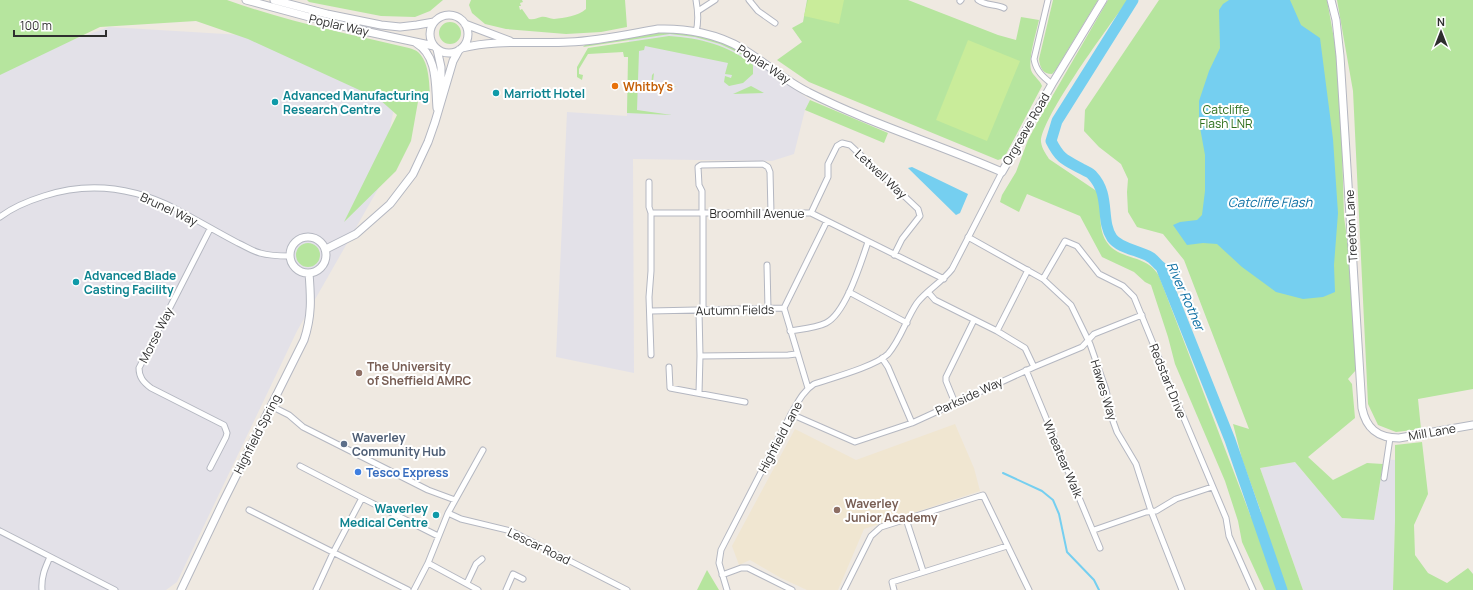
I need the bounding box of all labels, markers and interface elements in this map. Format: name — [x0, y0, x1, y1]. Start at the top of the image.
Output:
street label: Poplar Way — [307, 10, 371, 40]
scale bar — [14, 12, 106, 38]
north arrow — [1421, 12, 1461, 52]
text: N — [1437, 14, 1445, 29]
text: 100 m — [20, 17, 52, 34]
street label: Poplar Way — [734, 40, 795, 88]
place label: Whitby's — [623, 78, 674, 95]
marker: Whitby's — [610, 81, 620, 91]
place label: Marriott Hotel — [504, 85, 585, 102]
place label: Advanced Manufacturing Research Centre — [283, 87, 429, 118]
marker: Marriott Hotel — [491, 88, 501, 98]
street label: Orgreave Road — [998, 90, 1054, 168]
marker: Advanced Manufacturing Research Centre — [270, 97, 280, 107]
park label: Catcliffe Flash LNR — [1199, 101, 1253, 132]
street label: Letwell Way — [851, 146, 911, 203]
street label: Brunel Way — [138, 188, 201, 230]
street label: Treeton Lane — [1341, 189, 1361, 263]
water label: Catcliffe Flash — [1228, 193, 1313, 211]
street label: Broomhill Avenue — [710, 205, 804, 222]
water label: River Rother — [1163, 259, 1210, 335]
place label: Advanced Blade Casting Facility — [84, 267, 176, 298]
marker: Advanced Blade Casting Facility — [71, 277, 81, 287]
street label: Autumn Fields — [696, 301, 774, 319]
street label: Morse Way — [135, 304, 178, 366]
street label: Redstart Drive — [1145, 341, 1191, 421]
place label: The University of Sheffield AMRC — [367, 358, 471, 389]
street label: Hawes Way — [1087, 358, 1121, 423]
marker: The University of Sheffield AMRC — [354, 368, 364, 378]
street label: Parkside Way — [932, 373, 1006, 419]
street label: Highfield Spring — [230, 391, 284, 477]
street label: Highfield Lane — [754, 398, 806, 476]
street label: Wheatear Walk — [1039, 418, 1087, 501]
street label: Mill Lane — [1407, 419, 1457, 445]
place label: Waverley Community Hub — [352, 429, 446, 460]
marker: Waverley Community Hub — [339, 439, 349, 449]
place label: Tesco Express — [366, 464, 449, 481]
marker: Tesco Express — [353, 467, 363, 477]
place label: Waverley Junior Academy — [845, 495, 938, 526]
place label: Waverley Medical Centre — [340, 500, 428, 531]
marker: Waverley Junior Academy — [832, 505, 842, 515]
marker: Waverley Medical Centre — [431, 510, 441, 520]
street label: Lescar Road — [505, 523, 573, 569]

